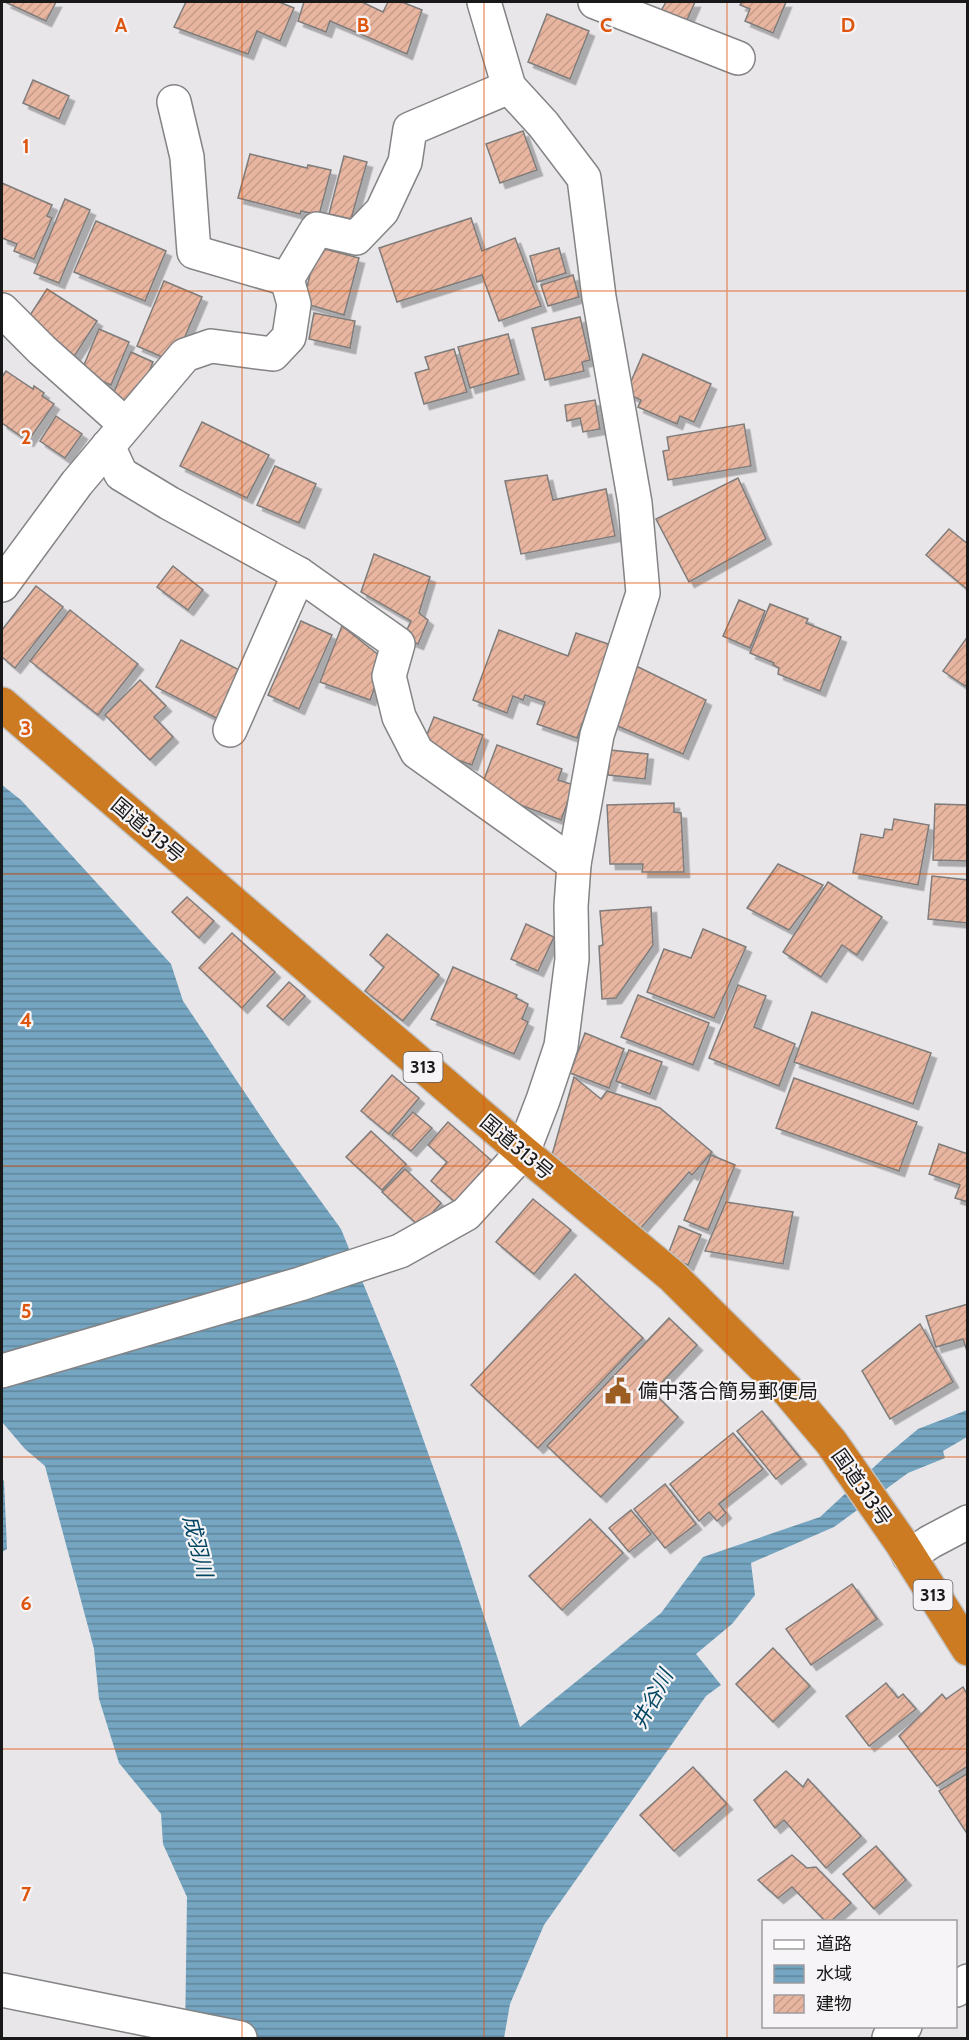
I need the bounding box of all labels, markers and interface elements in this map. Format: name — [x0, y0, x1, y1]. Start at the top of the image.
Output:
text: A — [115, 13, 128, 37]
text: B — [357, 13, 369, 37]
text: C — [600, 13, 612, 37]
text: D — [841, 13, 855, 37]
text: 1 — [22, 134, 30, 158]
text: 2 — [21, 425, 31, 449]
text: 3 — [21, 716, 31, 740]
street label: 国道313号 — [107, 792, 189, 868]
text: 4 — [20, 1008, 32, 1032]
road number: 313 — [404, 1052, 442, 1082]
street label: 国道313号 — [476, 1109, 558, 1185]
text: 5 — [21, 1299, 31, 1323]
public building icon: 備中落合簡易郵便局 — [603, 1376, 633, 1406]
place label: 備中落合簡易郵便局 — [638, 1379, 818, 1403]
street label: 国道313号 — [827, 1444, 897, 1530]
water label: 成羽川 — [178, 1512, 218, 1582]
road number: 313 — [914, 1580, 952, 1610]
text: 6 — [20, 1591, 32, 1615]
water label: 井谷川 — [626, 1664, 679, 1733]
text: 7 — [21, 1882, 32, 1906]
legend — [762, 1920, 957, 2028]
text: 道路 — [816, 1933, 852, 1955]
text: 水域 — [816, 1963, 852, 1985]
text: 建物 — [816, 1993, 852, 2015]

